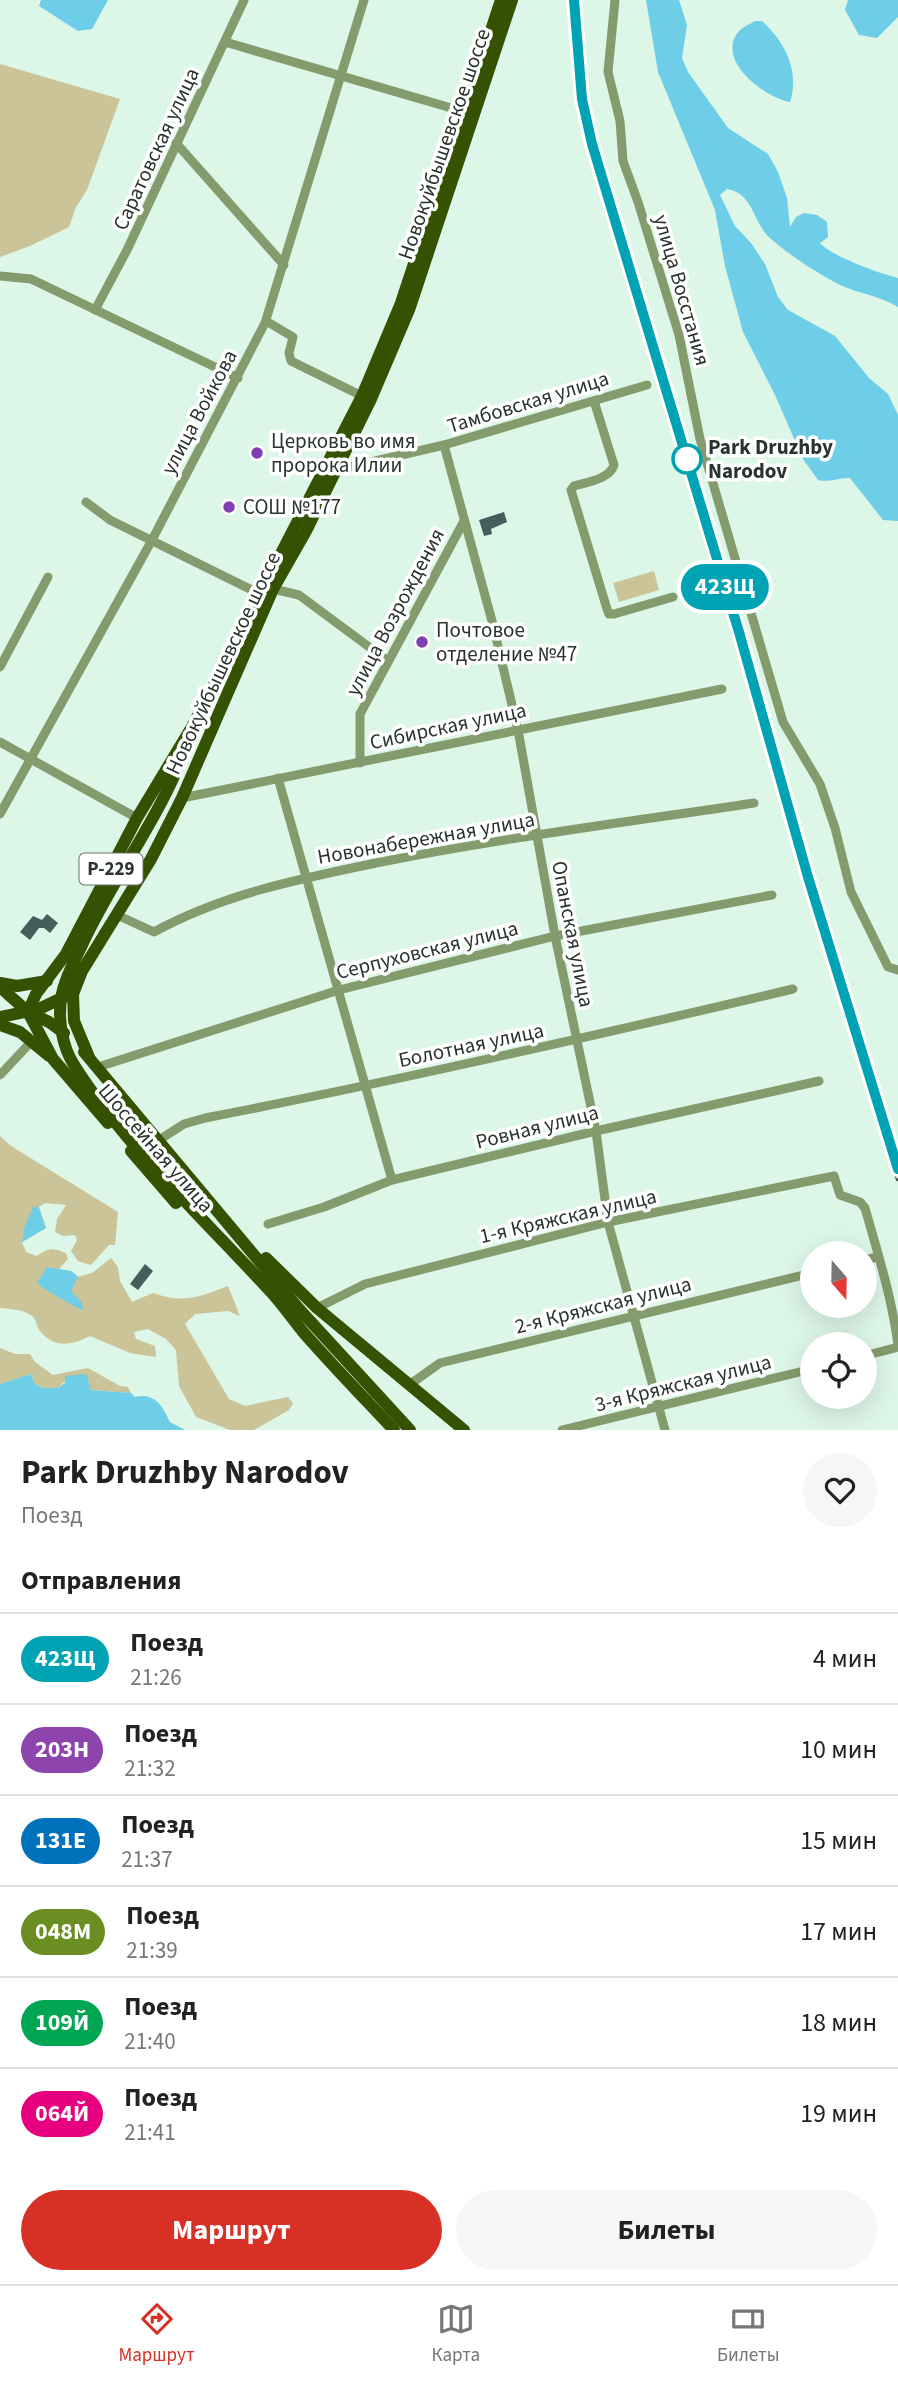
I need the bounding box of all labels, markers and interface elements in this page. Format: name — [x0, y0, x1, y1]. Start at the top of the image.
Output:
street label: Новокуйбышевское шоссе — [390, 24, 498, 264]
street label: Саратовская улица — [105, 63, 207, 235]
street label: улица Восстания — [646, 211, 718, 369]
street label: улица Войкова — [153, 344, 245, 480]
street label: Тамбовская улица — [444, 363, 612, 441]
place label: Церковь во имя пророка Илии — [271, 426, 416, 480]
place label: Park Druzhby Narodov — [708, 432, 833, 486]
marker: Park Druzhby Narodov — [672, 444, 702, 474]
marker: Церковь во имя пророка Илии — [249, 445, 265, 461]
place label: СОШ №177 — [243, 492, 341, 522]
marker: СОШ №177 — [221, 499, 237, 515]
street label: улица Возрождения — [338, 523, 452, 701]
street label: Новокуйбышевское шоссе — [158, 547, 288, 779]
line badge: 423Щ — [676, 564, 774, 610]
text: 423Щ — [695, 569, 755, 604]
place label: Почтовое отделение №47 — [436, 615, 577, 669]
marker: Почтовое отделение №47 — [414, 634, 430, 650]
street label: Сибирская улица — [367, 695, 529, 757]
street label: Новонабережная улица — [315, 804, 537, 872]
road number: Р-229 — [80, 854, 142, 884]
street label: Опанская улица — [544, 858, 602, 1010]
street label: Серпуховская улица — [333, 913, 521, 987]
street label: Болотная улица — [396, 1015, 546, 1075]
street label: Шоссейная улица — [91, 1077, 221, 1219]
street label: Ровная улица — [472, 1097, 602, 1157]
street label: 1-я Кряжская улица — [477, 1181, 659, 1251]
north arrow — [800, 1241, 877, 1318]
map controls — [800, 1241, 877, 1409]
street label: 2-я Кряжская улица — [512, 1269, 694, 1341]
button: locate — [800, 1332, 877, 1409]
street label: 3-я Кряжская улица — [592, 1347, 774, 1419]
text: Park Druzhby Narodov — [21, 1449, 349, 1496]
button: heart — [803, 1453, 877, 1527]
text: Поезд — [21, 1499, 82, 1532]
text: Отправления — [21, 1562, 181, 1599]
text: Поезд — [130, 1624, 203, 1661]
text: 4 мин — [813, 1640, 877, 1677]
text: 423Щ — [35, 1641, 95, 1676]
text: 21:26 — [130, 1661, 182, 1694]
text: Поезд — [124, 1715, 197, 1752]
text: 10 мин — [800, 1731, 877, 1768]
text: 203Н — [35, 1732, 89, 1767]
text: 21:32 — [124, 1752, 176, 1785]
text: Поезд — [121, 1806, 194, 1843]
text: 15 мин — [800, 1822, 877, 1859]
text: 131Е — [35, 1823, 86, 1858]
text: 21:37 — [121, 1843, 173, 1876]
text: Поезд — [126, 1897, 199, 1934]
text: 17 мин — [800, 1913, 877, 1950]
text: 048М — [35, 1914, 91, 1949]
text: 21:39 — [126, 1934, 178, 1967]
text: Поезд — [124, 1988, 197, 2025]
text: 18 мин — [800, 2004, 877, 2041]
text: 109Й — [35, 2005, 89, 2040]
text: 21:40 — [124, 2025, 176, 2058]
text: Поезд — [124, 2079, 197, 2116]
text: 19 мин — [800, 2095, 877, 2132]
text: 064Й — [35, 2096, 89, 2131]
text: 21:41 — [124, 2116, 176, 2149]
button: Маршрут — [21, 2190, 442, 2270]
button: Билеты — [456, 2190, 877, 2270]
tab: Маршрут — [118, 2300, 195, 2369]
tab: Карта — [431, 2300, 480, 2369]
tab: Билеты — [717, 2300, 780, 2369]

